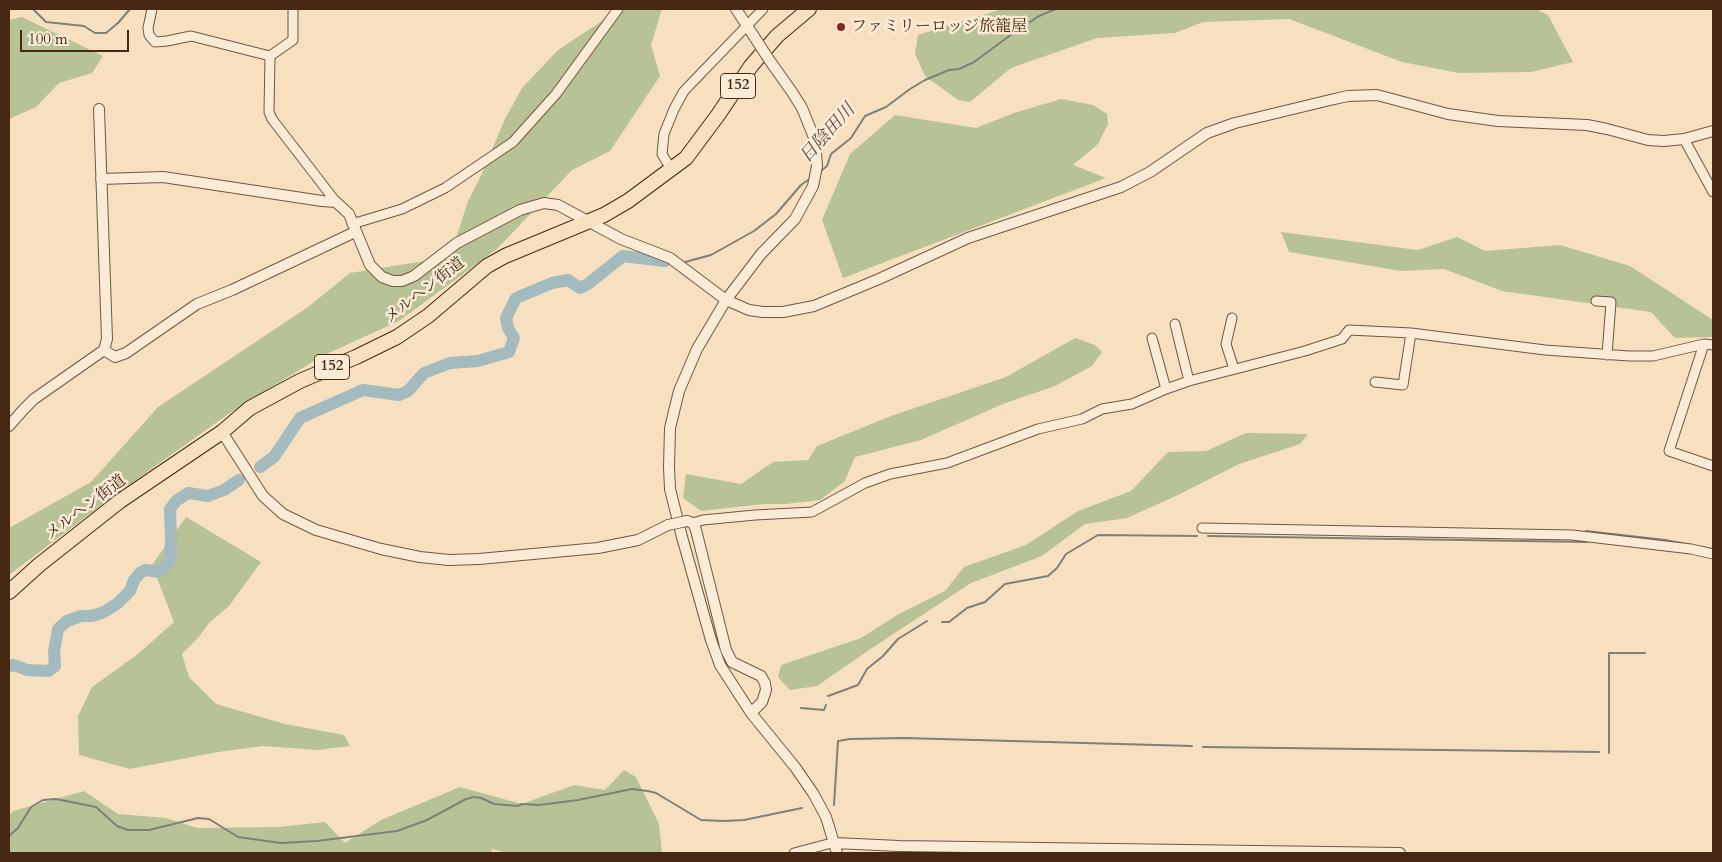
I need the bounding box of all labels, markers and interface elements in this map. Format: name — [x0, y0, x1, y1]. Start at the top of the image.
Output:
place label: ファミリーロッジ旅籠屋 — [851, 17, 1027, 37]
scale bar — [22, 20, 131, 52]
marker: ファミリーロッジ旅籠屋 — [835, 21, 847, 33]
text: 100 m — [28, 29, 68, 49]
road number: 152 — [720, 74, 756, 98]
water label: 日陰田川 — [796, 100, 860, 168]
street label: メルヘン街道 — [381, 254, 469, 328]
road number: 152 — [314, 354, 350, 380]
street label: メルヘン街道 — [42, 471, 130, 545]

